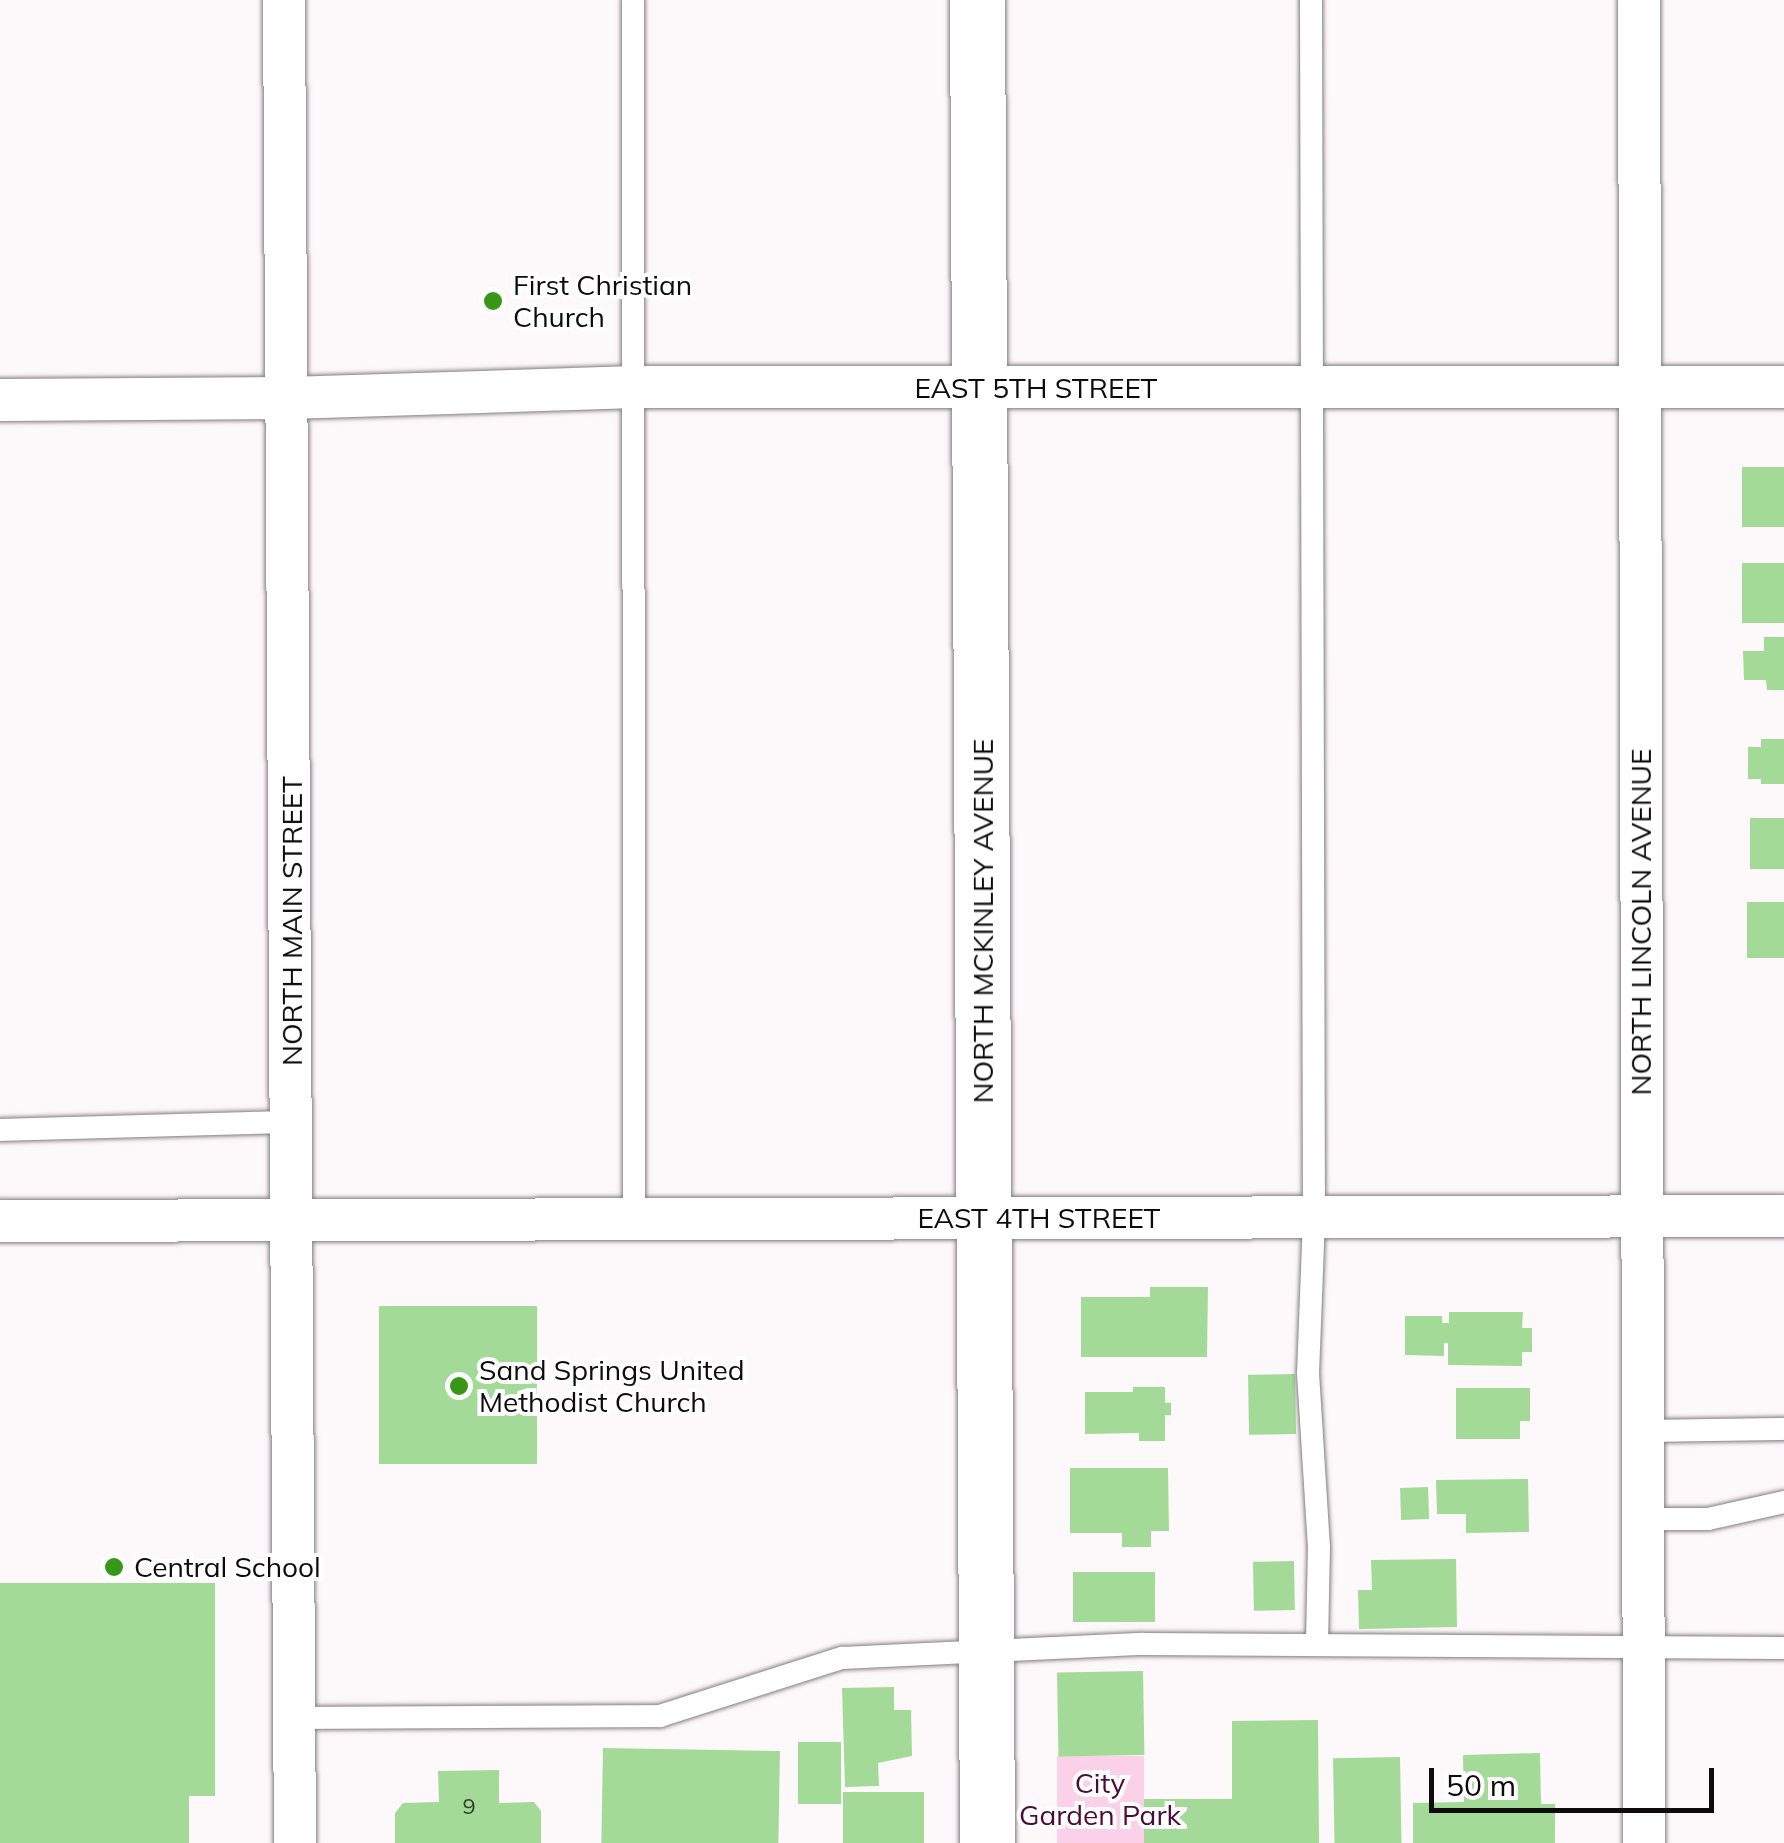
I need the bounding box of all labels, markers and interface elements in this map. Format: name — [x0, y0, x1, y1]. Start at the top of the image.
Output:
place label: First Christian Church — [513, 268, 692, 334]
marker: First Christian Church — [482, 290, 504, 312]
street label: EAST 5TH STREET — [915, 371, 1157, 405]
street label: NORTH MCKINLEY AVENUE — [966, 739, 1000, 1103]
street label: NORTH LINCOLN AVENUE — [1624, 749, 1658, 1095]
street label: NORTH MAIN STREET — [275, 776, 309, 1066]
street label: EAST 4TH STREET — [918, 1201, 1160, 1235]
place label: Sand Springs United Methodist Church — [479, 1353, 745, 1419]
marker: Sand Springs United Methodist Church — [448, 1375, 470, 1397]
place label: Central School — [134, 1550, 321, 1584]
marker: Central School — [103, 1556, 125, 1578]
scale bar — [1434, 1748, 1719, 1810]
park label: City Garden Park — [1019, 1766, 1181, 1832]
text: 50 m — [1446, 1766, 1516, 1804]
house number: 9 — [462, 1794, 476, 1820]

